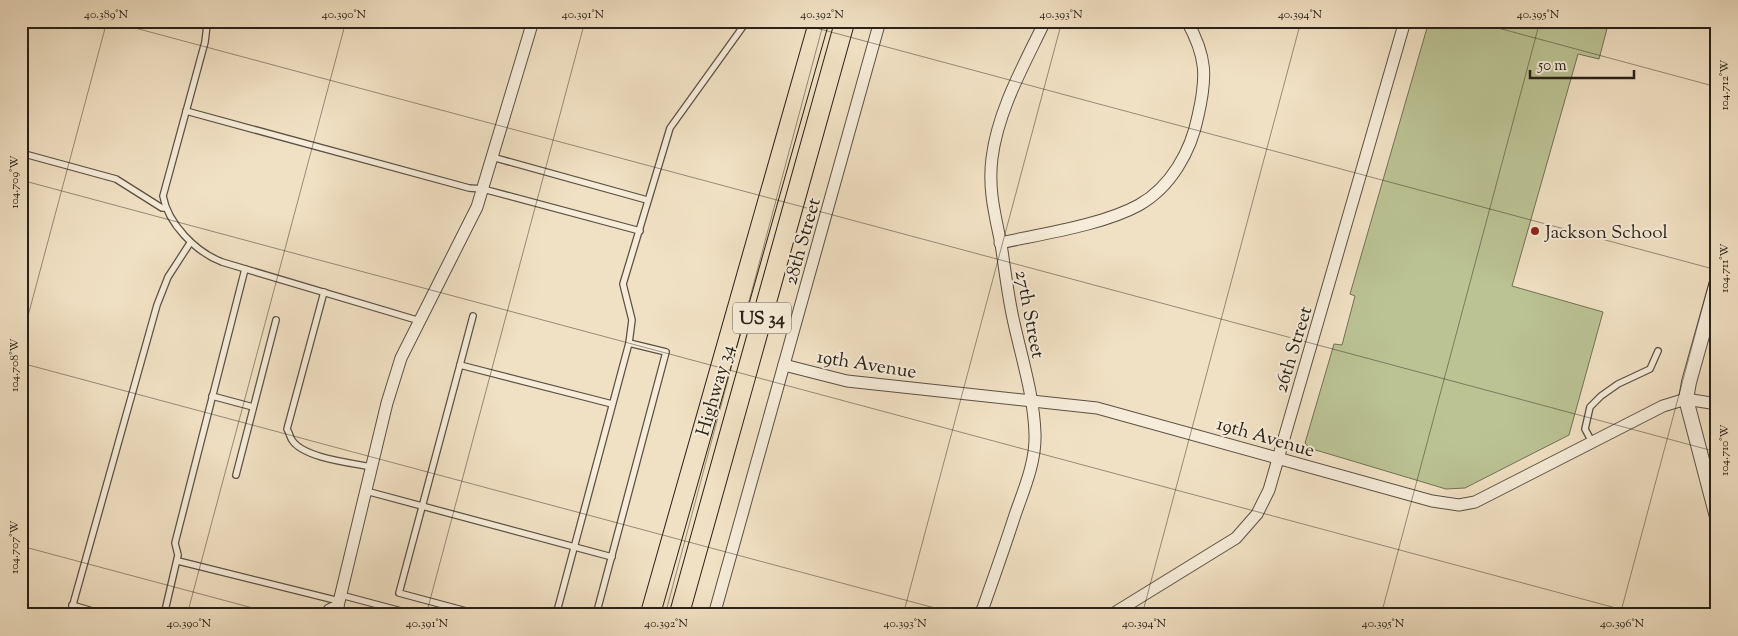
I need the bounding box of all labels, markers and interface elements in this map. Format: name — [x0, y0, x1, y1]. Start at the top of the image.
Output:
text: 40.389°N — [84, 6, 128, 24]
text: 40.390°N — [322, 6, 367, 24]
text: 40.391°N — [562, 6, 605, 24]
text: 40.392°N — [800, 6, 844, 24]
text: 40.393°N — [1040, 6, 1083, 24]
text: 40.394°N — [1278, 6, 1323, 24]
text: 40.395°N — [1517, 6, 1560, 24]
scale bar — [1530, 48, 1634, 80]
text: 50 m — [1537, 56, 1567, 77]
text: 104.712°W — [1716, 59, 1734, 110]
text: 104.709°W — [6, 155, 24, 208]
street label: 28th Street — [778, 195, 829, 288]
place label: Jackson School — [1544, 220, 1668, 247]
marker: Jackson School — [1529, 225, 1541, 237]
text: 104.711°W — [1716, 243, 1734, 293]
street label: 27th Street — [1007, 268, 1050, 361]
road number: US 34 — [733, 302, 791, 334]
street label: 26th Street — [1268, 303, 1320, 396]
text: 104.708°W — [6, 338, 24, 392]
street label: Highway 34 — [690, 341, 742, 440]
street label: 19th Avenue — [815, 344, 919, 387]
street label: 19th Avenue — [1213, 412, 1318, 465]
text: 104.710°W — [1716, 424, 1734, 476]
text: 104.707°W — [6, 520, 24, 574]
text: 40.390°N — [167, 615, 212, 633]
text: 40.391°N — [406, 615, 449, 633]
text: 40.392°N — [644, 615, 688, 633]
text: 40.393°N — [884, 615, 927, 633]
text: 40.394°N — [1122, 615, 1167, 633]
text: 40.395°N — [1362, 615, 1405, 633]
text: 40.396°N — [1600, 615, 1645, 633]

